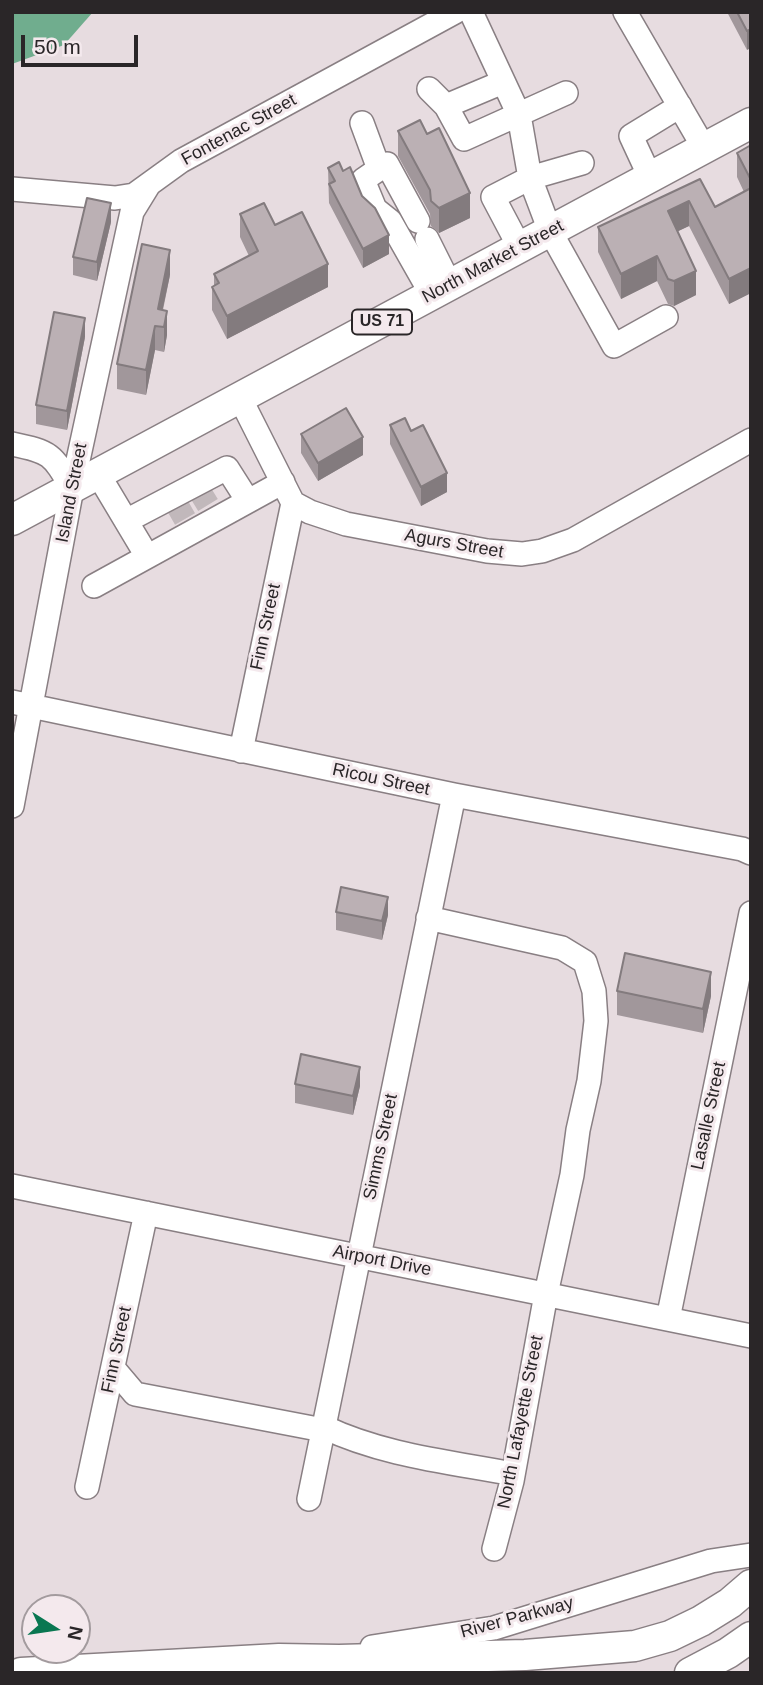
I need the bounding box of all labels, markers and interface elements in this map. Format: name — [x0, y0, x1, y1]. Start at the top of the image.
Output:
scale bar — [24, 21, 142, 65]
text: 50 m — [34, 35, 81, 58]
street label: Fontenac Street — [178, 90, 300, 170]
street label: North Market Street — [419, 216, 567, 308]
road number: US 71 — [352, 310, 412, 334]
street label: Island Street — [52, 441, 92, 545]
street label: Agurs Street — [403, 525, 505, 563]
street label: Finn Street — [246, 582, 286, 672]
street label: Ricou Street — [330, 759, 432, 801]
street label: Lasalle Street — [687, 1060, 731, 1172]
street label: Simms Street — [359, 1092, 403, 1202]
street label: Airport Drive — [331, 1241, 433, 1281]
street label: Finn Street — [97, 1305, 137, 1395]
street label: North Lafayette Street — [494, 1334, 548, 1510]
street label: River Parkway — [458, 1593, 576, 1643]
north arrow — [21, 1594, 91, 1664]
text: N — [63, 1624, 87, 1642]

